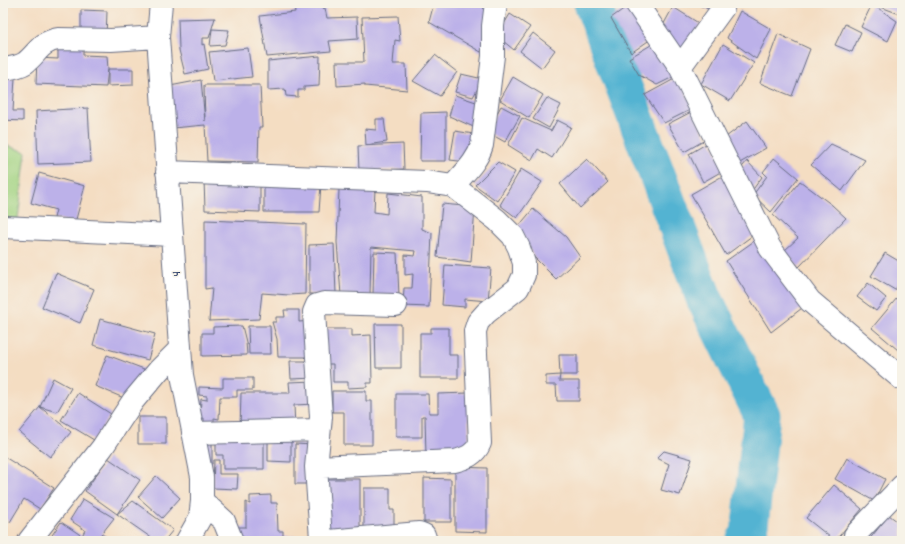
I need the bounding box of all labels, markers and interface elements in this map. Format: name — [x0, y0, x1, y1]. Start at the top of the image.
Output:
street label: 4 — [168, 270, 187, 277]

